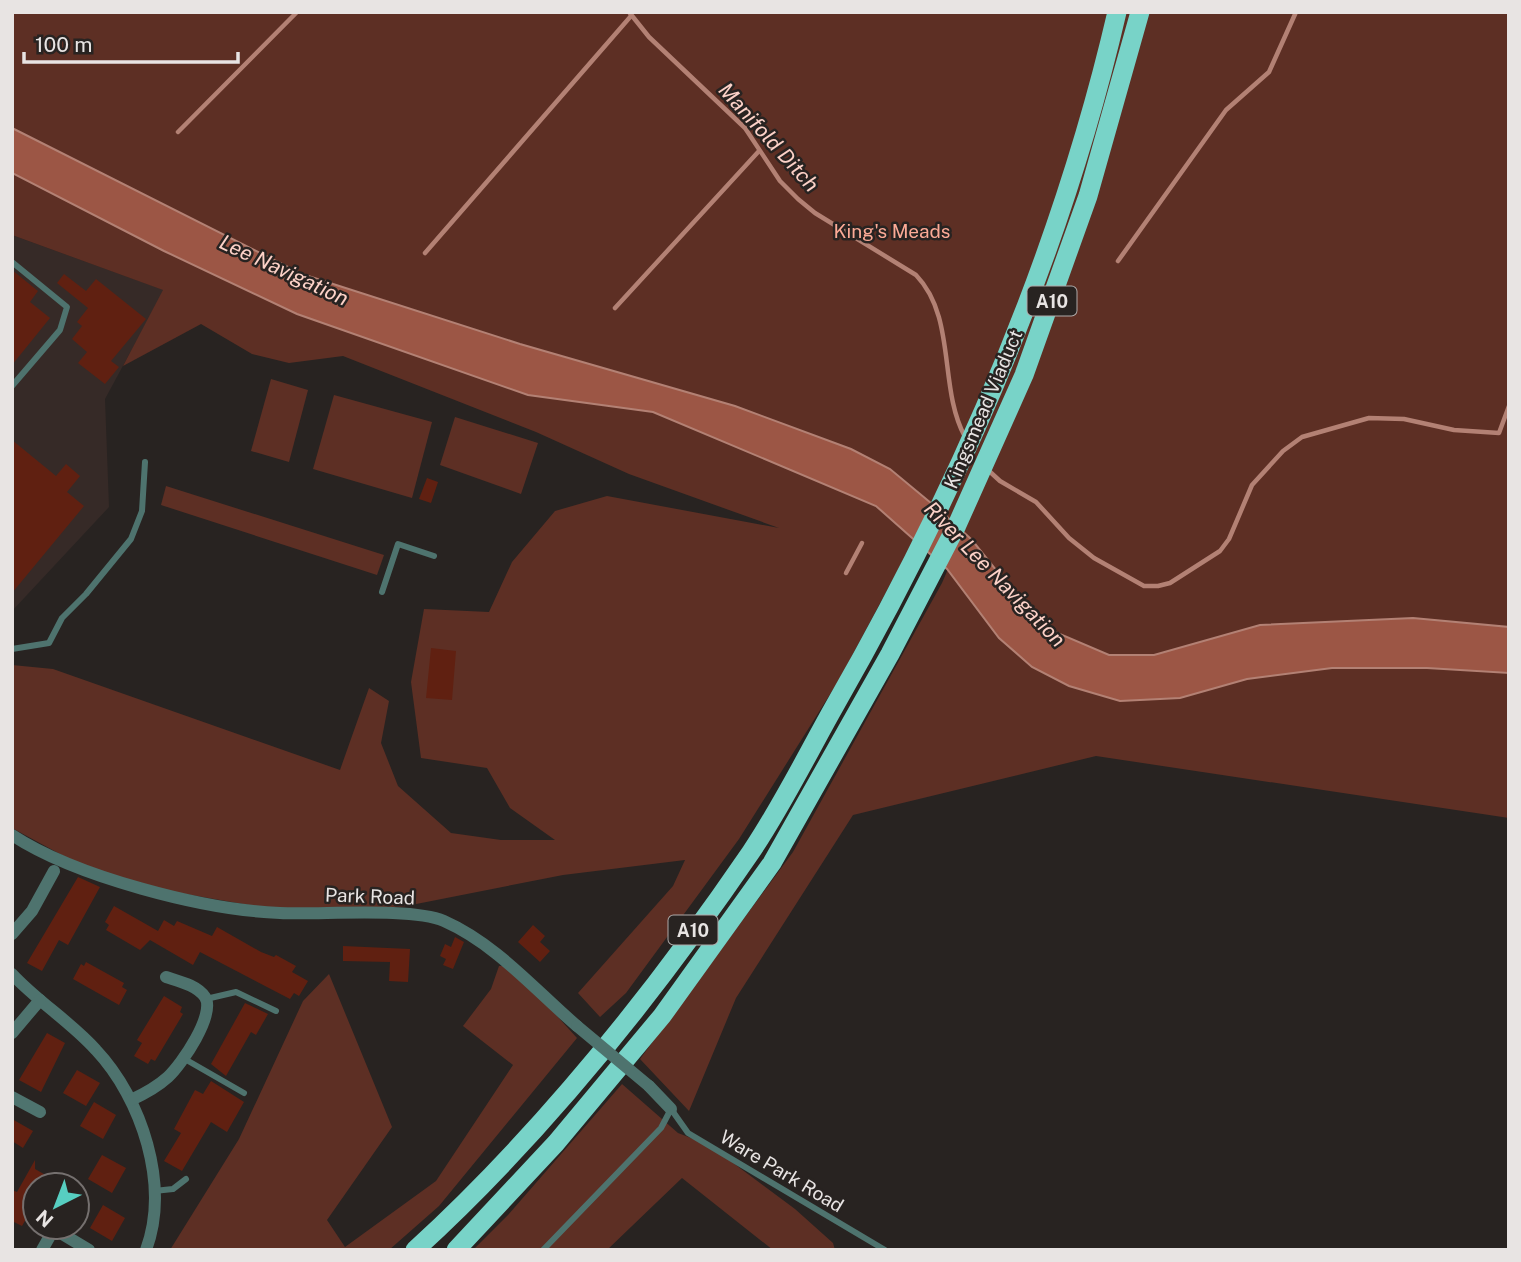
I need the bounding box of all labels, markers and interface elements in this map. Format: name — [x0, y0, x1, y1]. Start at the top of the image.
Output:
scale bar — [24, 21, 238, 65]
text: 100 m — [35, 32, 92, 57]
water label: Manifold Ditch — [714, 77, 824, 197]
park label: King's Meads — [834, 220, 950, 242]
water label: Lee Navigation — [216, 229, 352, 311]
road number: A10 — [1028, 286, 1076, 316]
street label: Kingsmead Viaduct — [940, 326, 1026, 492]
water label: River Lee Navigation — [919, 496, 1071, 652]
street label: Park Road — [325, 883, 415, 909]
road number: A10 — [668, 916, 718, 945]
street label: Ware Park Road — [716, 1125, 848, 1217]
north arrow — [21, 1171, 91, 1241]
text: N — [32, 1205, 58, 1232]

